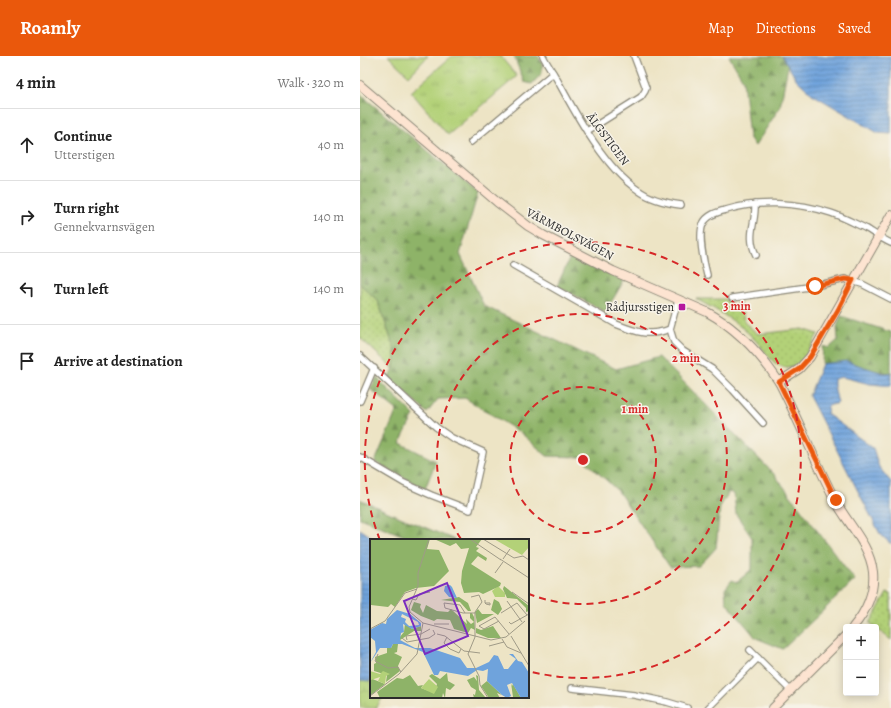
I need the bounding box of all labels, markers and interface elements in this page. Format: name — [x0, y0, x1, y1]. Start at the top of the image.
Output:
text: Roamly — [20, 15, 80, 41]
text: Map — [708, 19, 734, 38]
text: Directions — [756, 19, 816, 38]
text: Saved — [838, 19, 871, 38]
text: 4 min — [16, 71, 56, 94]
text: Walk · 320 m — [278, 74, 344, 91]
street label: ÄLGSTIGEN — [582, 109, 633, 169]
text: Continue — [54, 126, 112, 146]
icon: ahead — [16, 134, 38, 156]
text: 40 m — [318, 136, 344, 153]
text: Utterstigen — [54, 146, 115, 163]
text: Turn right — [54, 198, 119, 218]
street label: VÄRMBOLSVÄGEN — [523, 204, 617, 264]
icon: right — [16, 206, 38, 228]
text: 140 m — [313, 208, 344, 225]
text: Gennekvarnsvägen — [54, 218, 155, 235]
route start — [806, 277, 824, 295]
icon: left — [16, 278, 38, 300]
text: Turn left — [54, 279, 109, 299]
text: 140 m — [313, 280, 344, 297]
text: 3 min — [723, 298, 751, 314]
place label: Rådjursstigen — [606, 299, 674, 315]
marker: Rådjursstigen — [677, 302, 687, 312]
icon: arrive — [16, 350, 38, 372]
text: 2 min — [672, 350, 700, 366]
text: Arrive at destination — [54, 351, 183, 371]
text: 1 min — [622, 401, 649, 417]
centre of rings — [576, 453, 590, 467]
route end — [827, 491, 845, 509]
inset map — [370, 539, 529, 698]
map controls — [843, 624, 879, 696]
button: + — [843, 624, 879, 660]
button: − — [843, 660, 879, 696]

